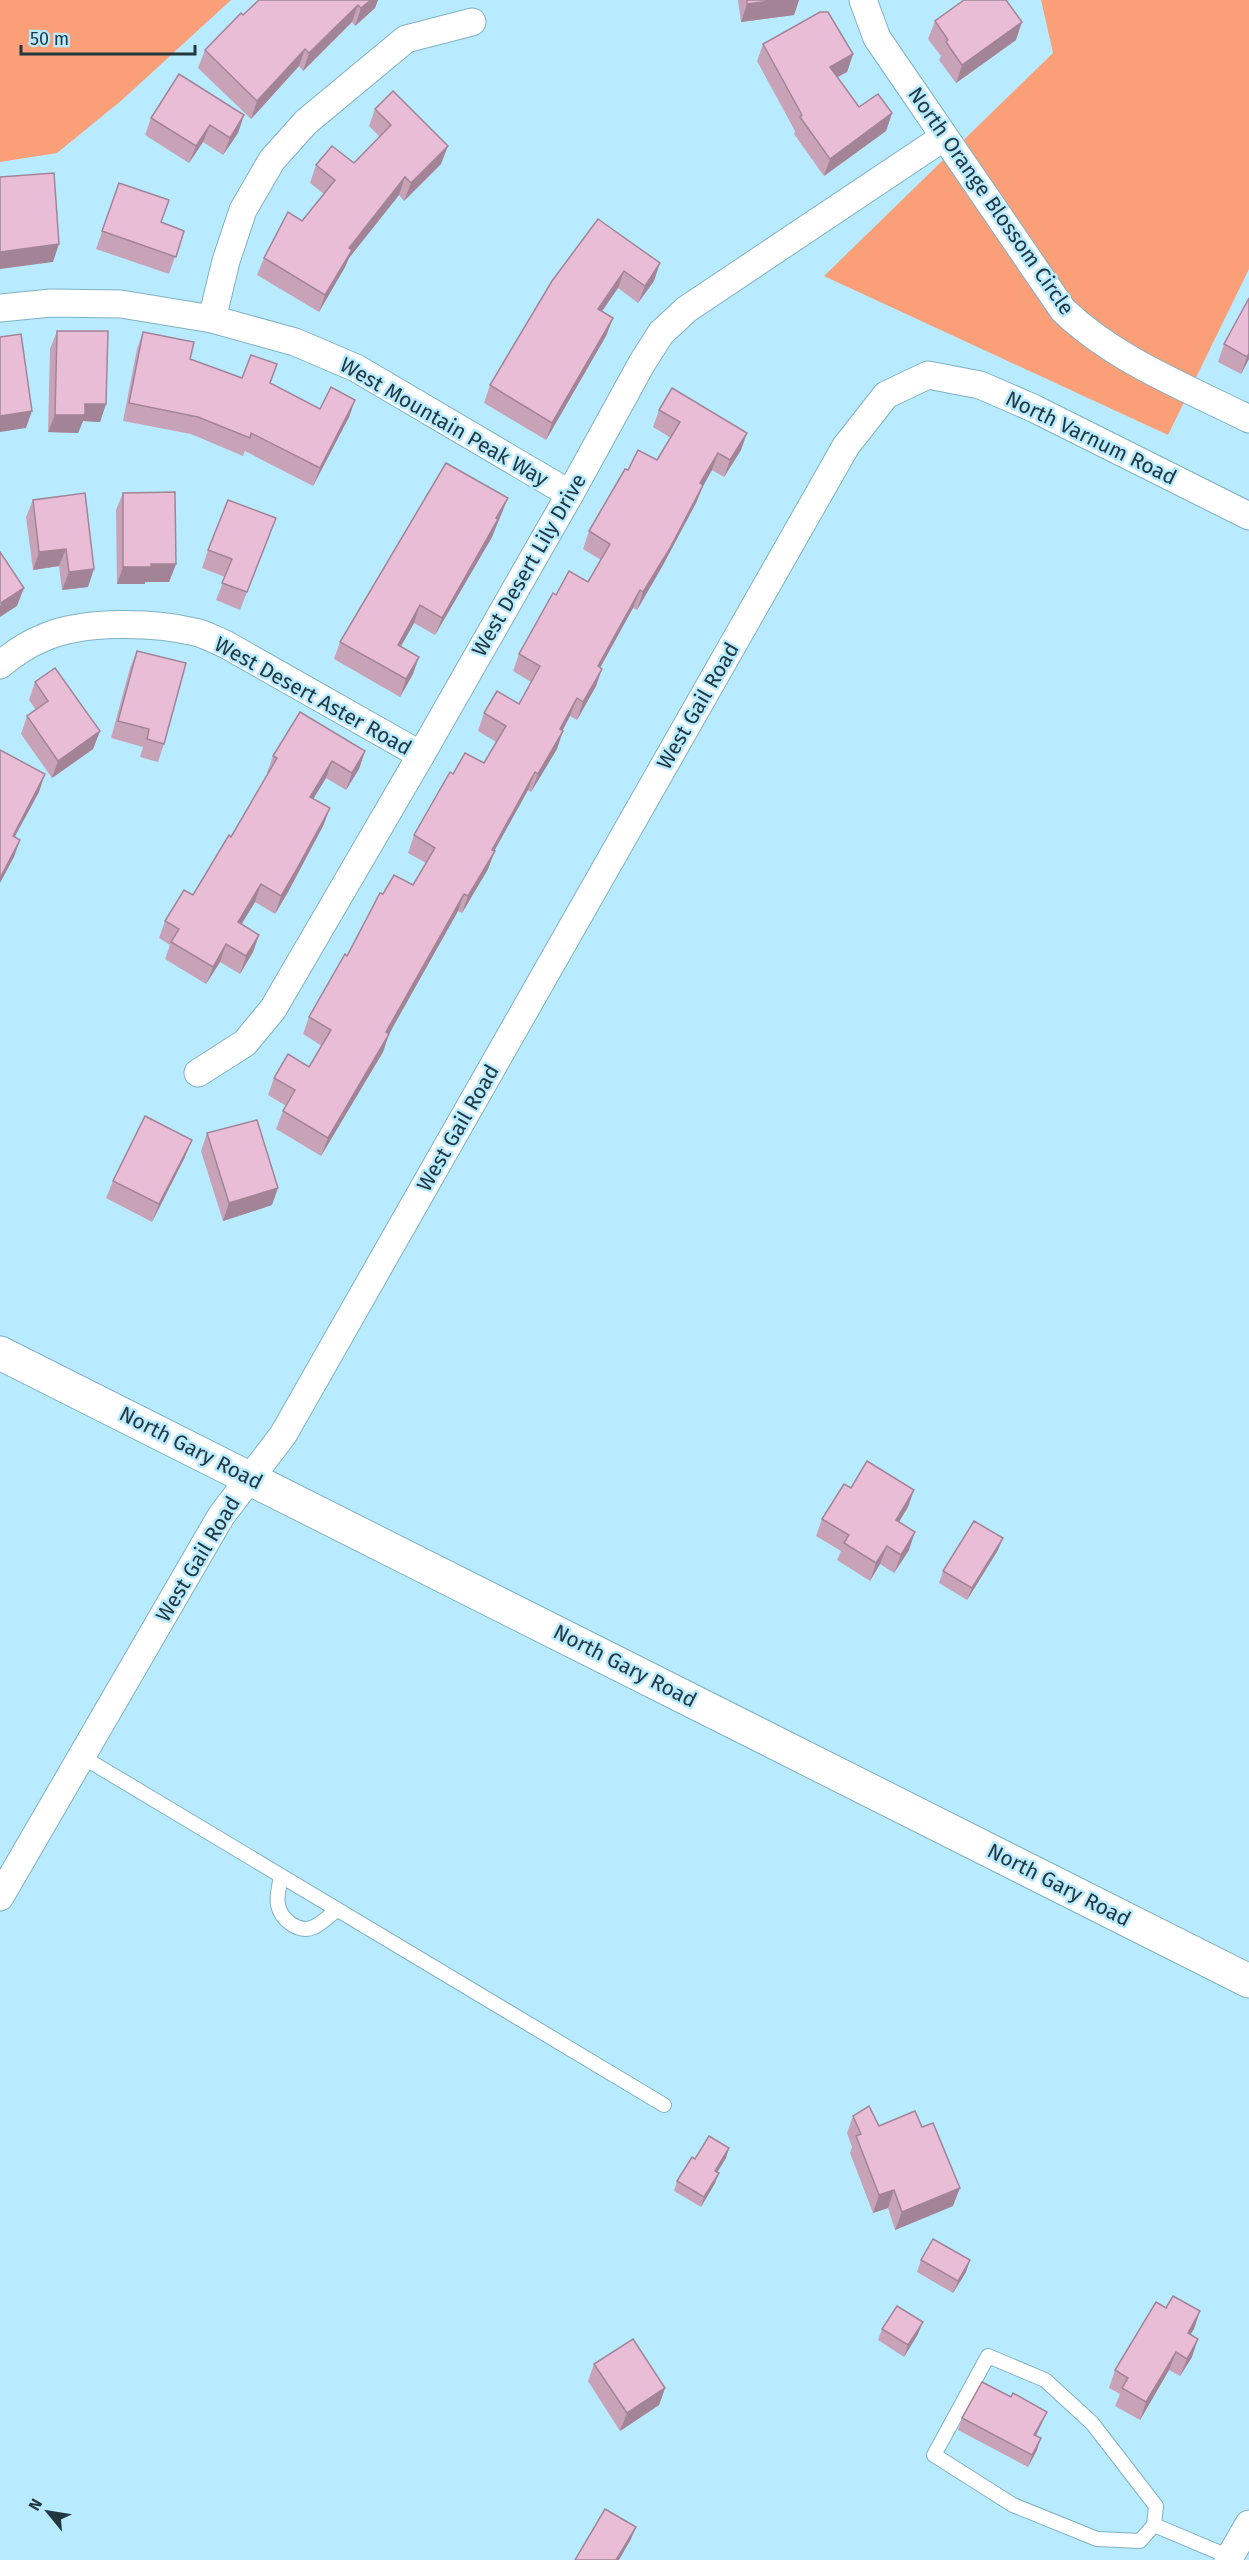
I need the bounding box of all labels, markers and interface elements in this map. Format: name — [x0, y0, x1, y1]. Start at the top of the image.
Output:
scale bar — [21, 18, 195, 56]
text: 50 m — [30, 28, 69, 50]
street label: North Orange Blossom Circle — [902, 82, 1080, 320]
street label: West Mountain Peak Way — [335, 352, 553, 493]
street label: North Varnum Road — [1001, 385, 1181, 491]
street label: West Desert Lily Drive — [466, 469, 592, 661]
street label: West Desert Aster Road — [210, 631, 416, 761]
street label: West Gail Road — [651, 638, 745, 774]
street label: West Gail Road — [411, 1060, 505, 1196]
street label: North Gary Road — [115, 1401, 267, 1495]
street label: West Gail Road — [150, 1491, 246, 1627]
street label: North Gary Road — [549, 1619, 701, 1713]
street label: North Gary Road — [983, 1838, 1135, 1932]
north arrow — [18, 2482, 78, 2542]
text: N — [25, 2495, 46, 2514]

